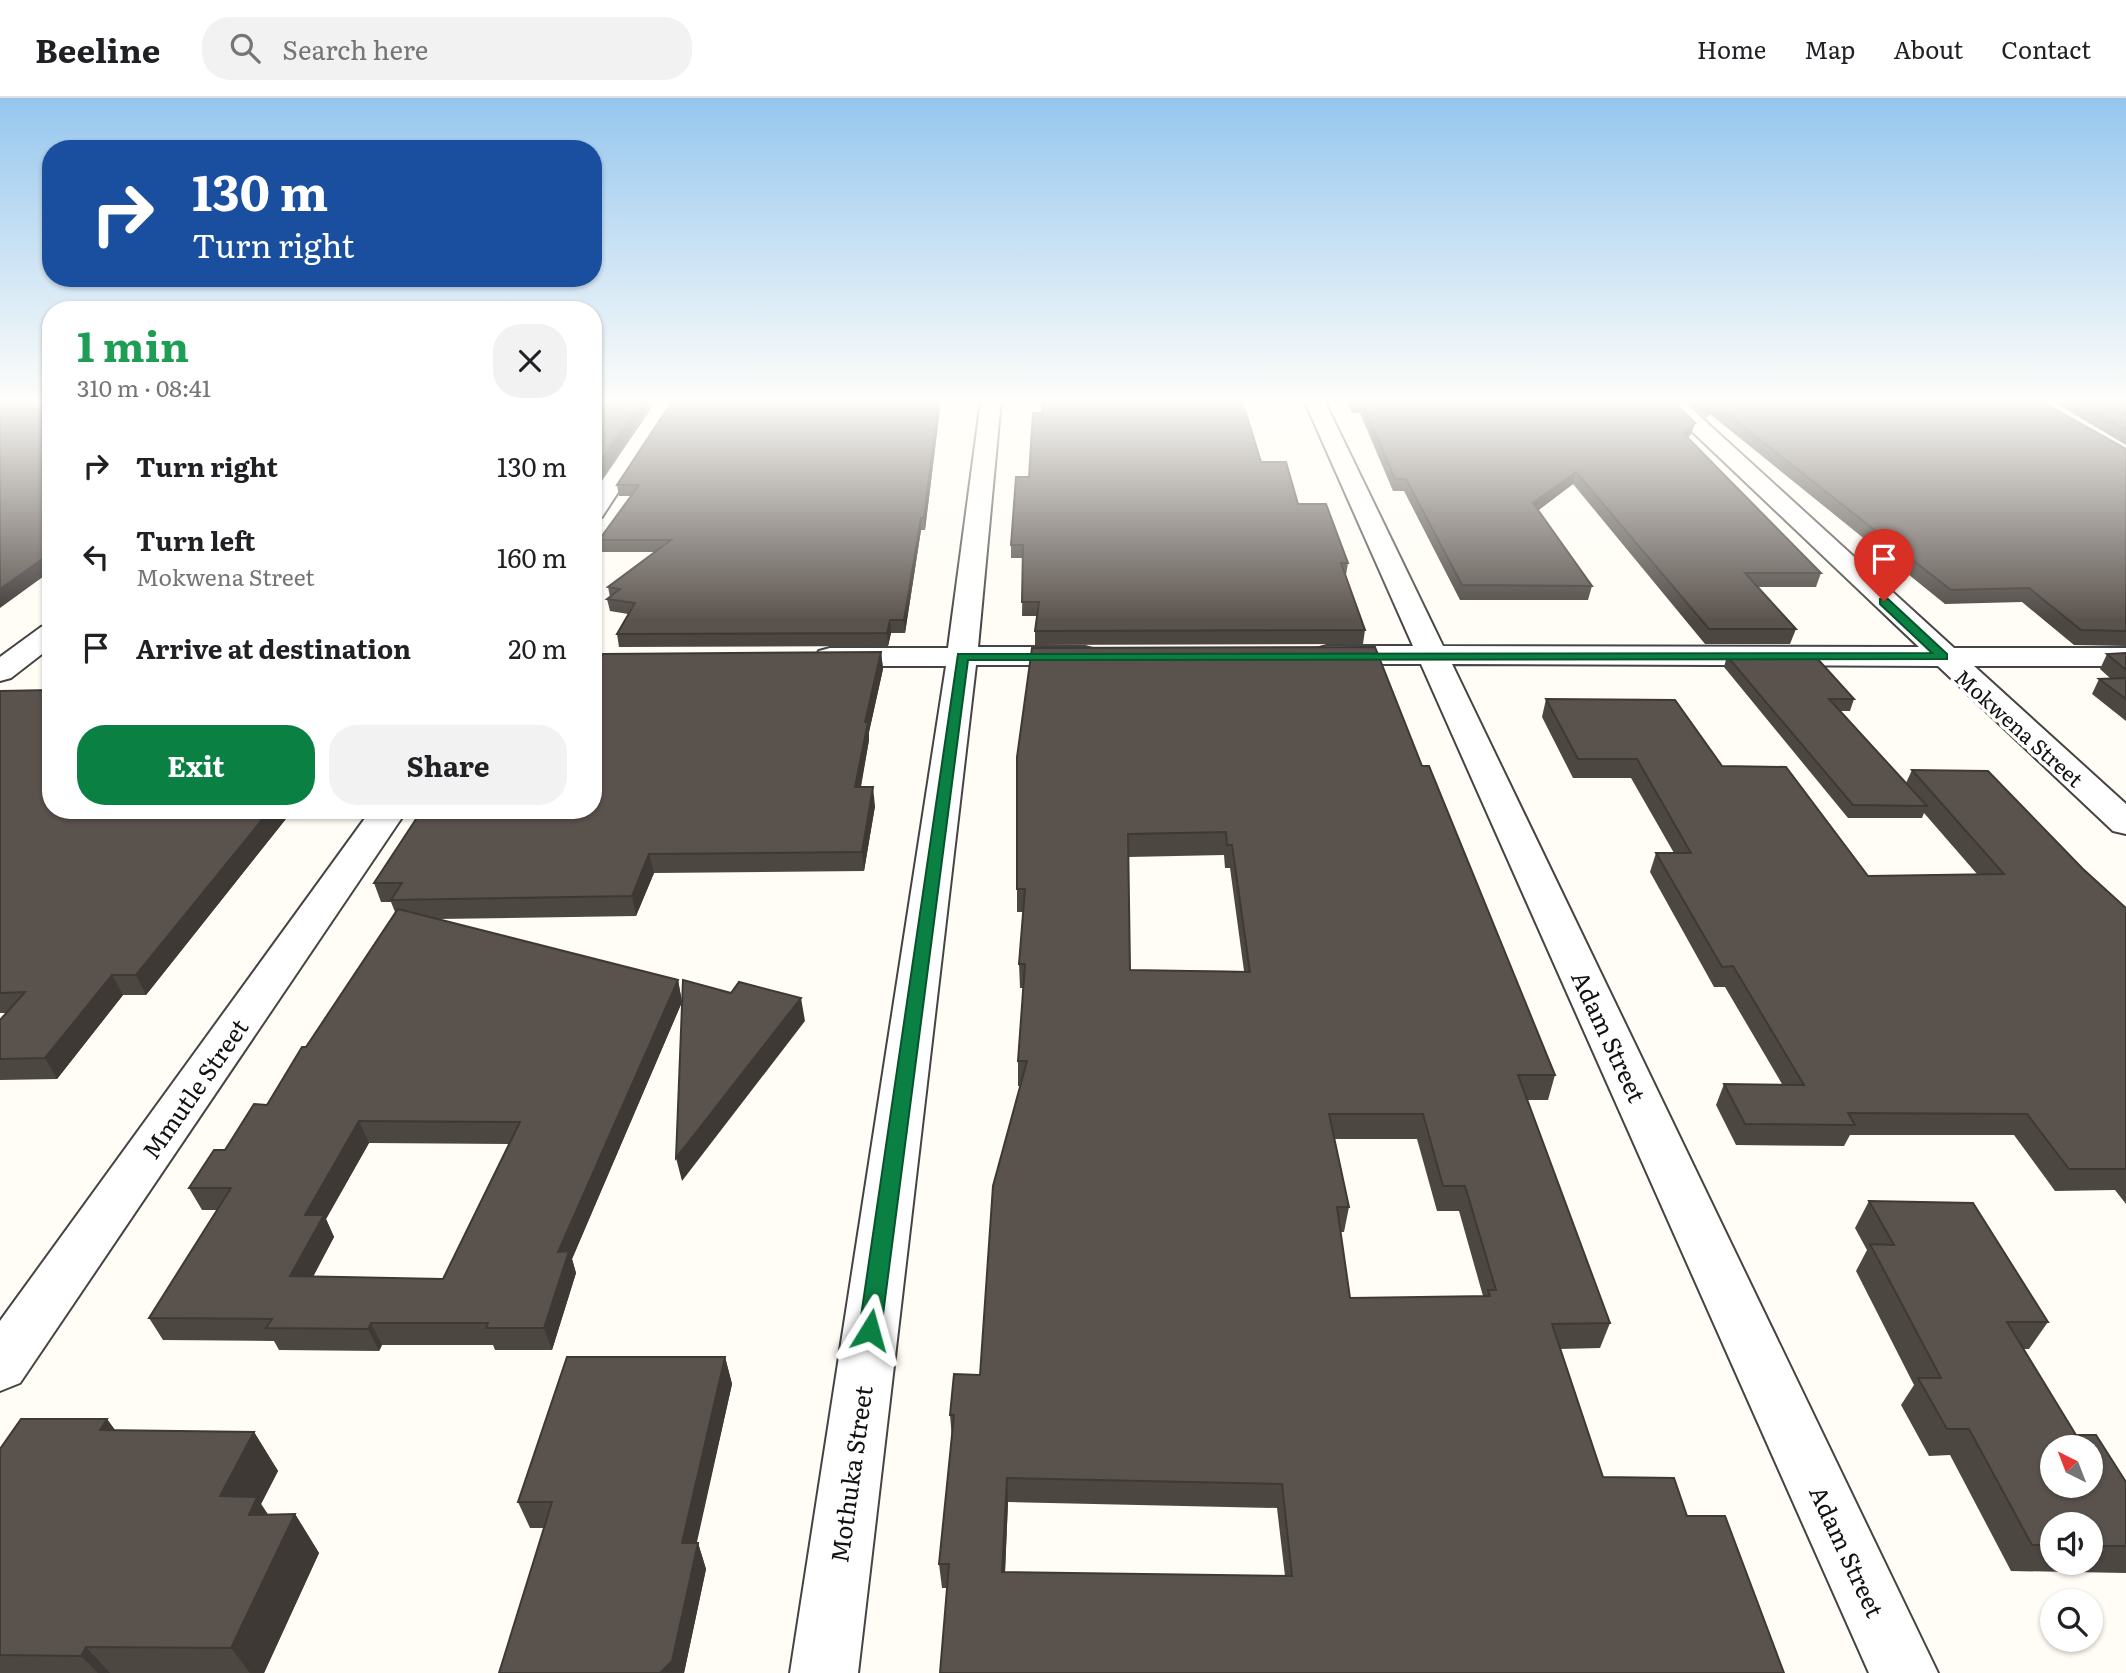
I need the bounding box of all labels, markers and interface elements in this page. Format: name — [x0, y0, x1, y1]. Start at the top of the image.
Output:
search box — [202, 17, 692, 80]
text: Beeline — [35, 24, 160, 73]
icon: search — [226, 29, 264, 67]
text: Search here — [282, 29, 428, 68]
text: Home — [1697, 31, 1766, 66]
text: Map — [1804, 31, 1855, 66]
text: About — [1893, 31, 1963, 66]
text: Contact — [2001, 31, 2091, 66]
text: 130 m — [192, 153, 328, 226]
icon: right — [77, 168, 168, 259]
text: Turn right — [192, 220, 354, 268]
text: 1 min — [77, 313, 189, 375]
button: close — [493, 324, 567, 398]
text: 310 m · 08:41 — [77, 370, 211, 404]
text: Turn right — [136, 446, 278, 485]
text: 130 m — [497, 446, 567, 485]
icon: right — [77, 447, 115, 485]
text: Turn left — [136, 520, 255, 559]
pin — [1854, 529, 1914, 601]
text: 160 m — [497, 537, 567, 576]
icon: left — [77, 538, 115, 576]
icon: arrive — [1865, 540, 1903, 578]
text: Mokwena Street — [136, 559, 315, 593]
text: Arrive at destination — [136, 628, 411, 667]
text: 20 m — [508, 628, 567, 667]
icon: arrive — [77, 629, 115, 667]
street label: Mokwena Street — [1949, 661, 2091, 793]
button: Exit — [77, 725, 315, 805]
button: Share — [329, 725, 567, 805]
street label: Adam Street — [1564, 964, 1656, 1108]
street label: Mmutle Street — [133, 1011, 256, 1165]
position arrow — [833, 1293, 907, 1367]
street label: Mothuka Street — [820, 1383, 880, 1565]
north arrow — [2040, 1435, 2104, 1498]
map controls — [2040, 1435, 2103, 1652]
street label: Adam Street — [1802, 1479, 1894, 1623]
button: sound — [2040, 1512, 2103, 1575]
button: search — [2040, 1589, 2103, 1652]

